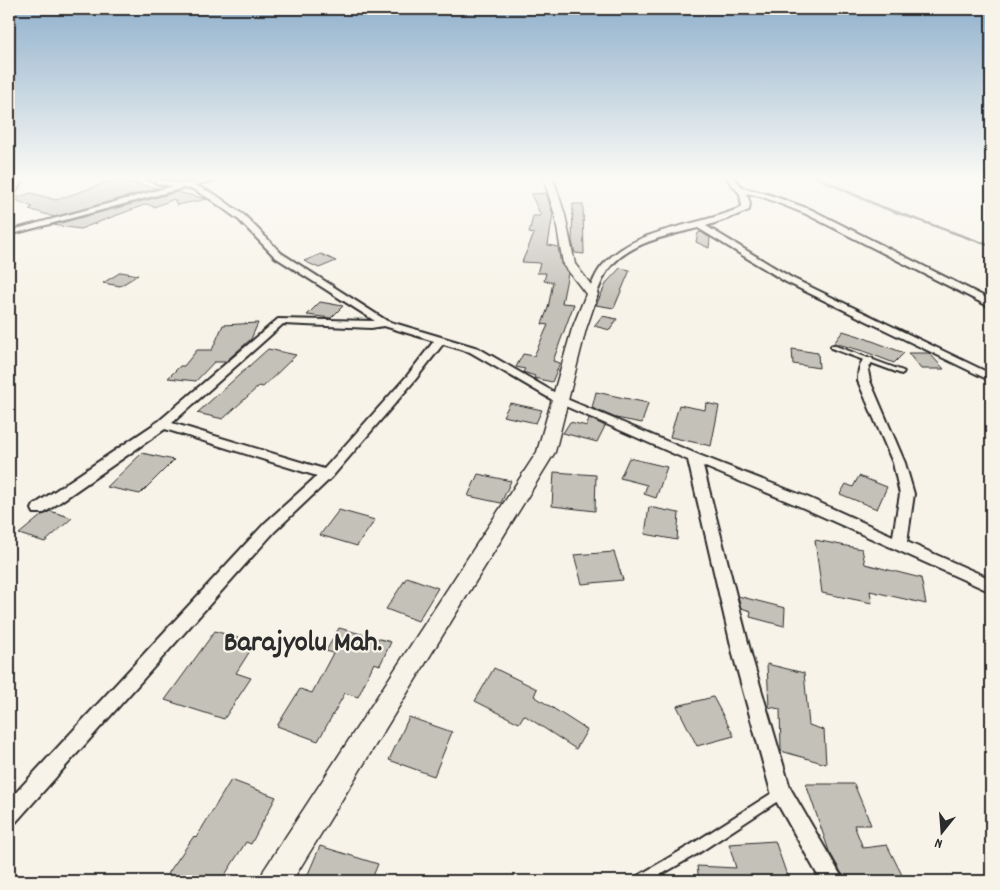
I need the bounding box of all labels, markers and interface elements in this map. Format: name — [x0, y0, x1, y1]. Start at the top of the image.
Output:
district label: Barajyolu Mah. — [224, 624, 383, 665]
north arrow — [918, 808, 968, 858]
text: N — [932, 832, 945, 853]

